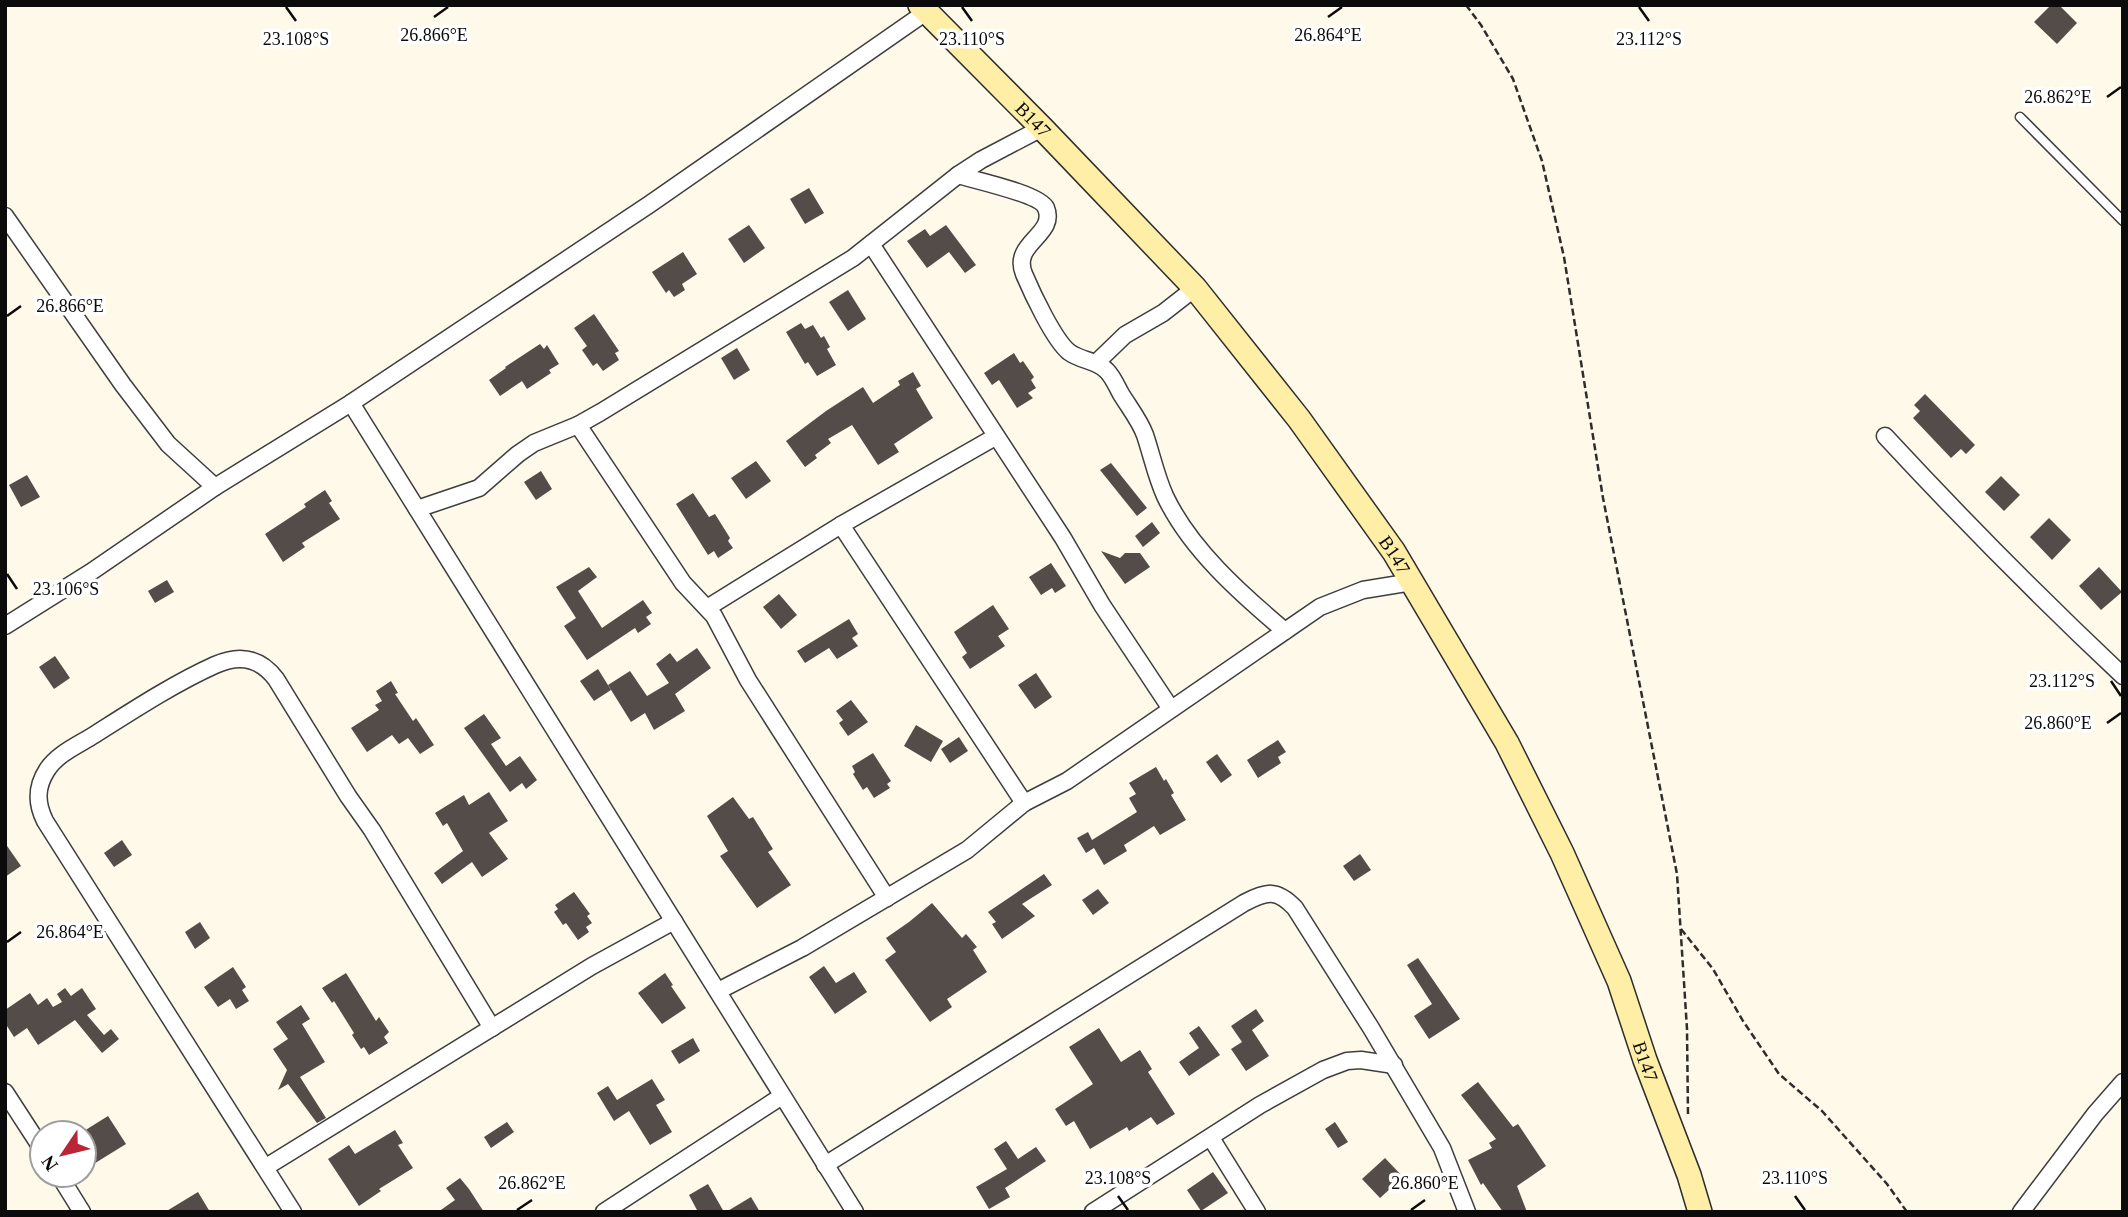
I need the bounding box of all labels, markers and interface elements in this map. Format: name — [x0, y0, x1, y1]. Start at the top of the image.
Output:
text: 26.866°E — [400, 25, 468, 45]
text: 26.864°E — [1294, 25, 1362, 45]
text: 23.108°S — [263, 29, 329, 49]
text: 23.110°S — [939, 29, 1005, 49]
text: 23.112°S — [1616, 29, 1682, 49]
text: 26.862°E — [2024, 87, 2092, 107]
street label: B147 — [1011, 97, 1055, 141]
text: 26.866°E — [36, 296, 104, 316]
street label: B147 — [1375, 531, 1415, 577]
text: 23.106°S — [33, 579, 99, 599]
text: 23.112°S — [2029, 671, 2095, 691]
text: 26.860°E — [2024, 713, 2092, 733]
text: 26.864°E — [36, 922, 104, 942]
street label: B147 — [1629, 1039, 1663, 1084]
north arrow — [28, 1119, 98, 1189]
text: N — [37, 1152, 62, 1175]
text: 23.108°S — [1085, 1168, 1151, 1188]
text: 23.110°S — [1762, 1168, 1828, 1188]
text: 26.862°E — [498, 1173, 566, 1193]
text: 26.860°E — [1391, 1173, 1459, 1193]

